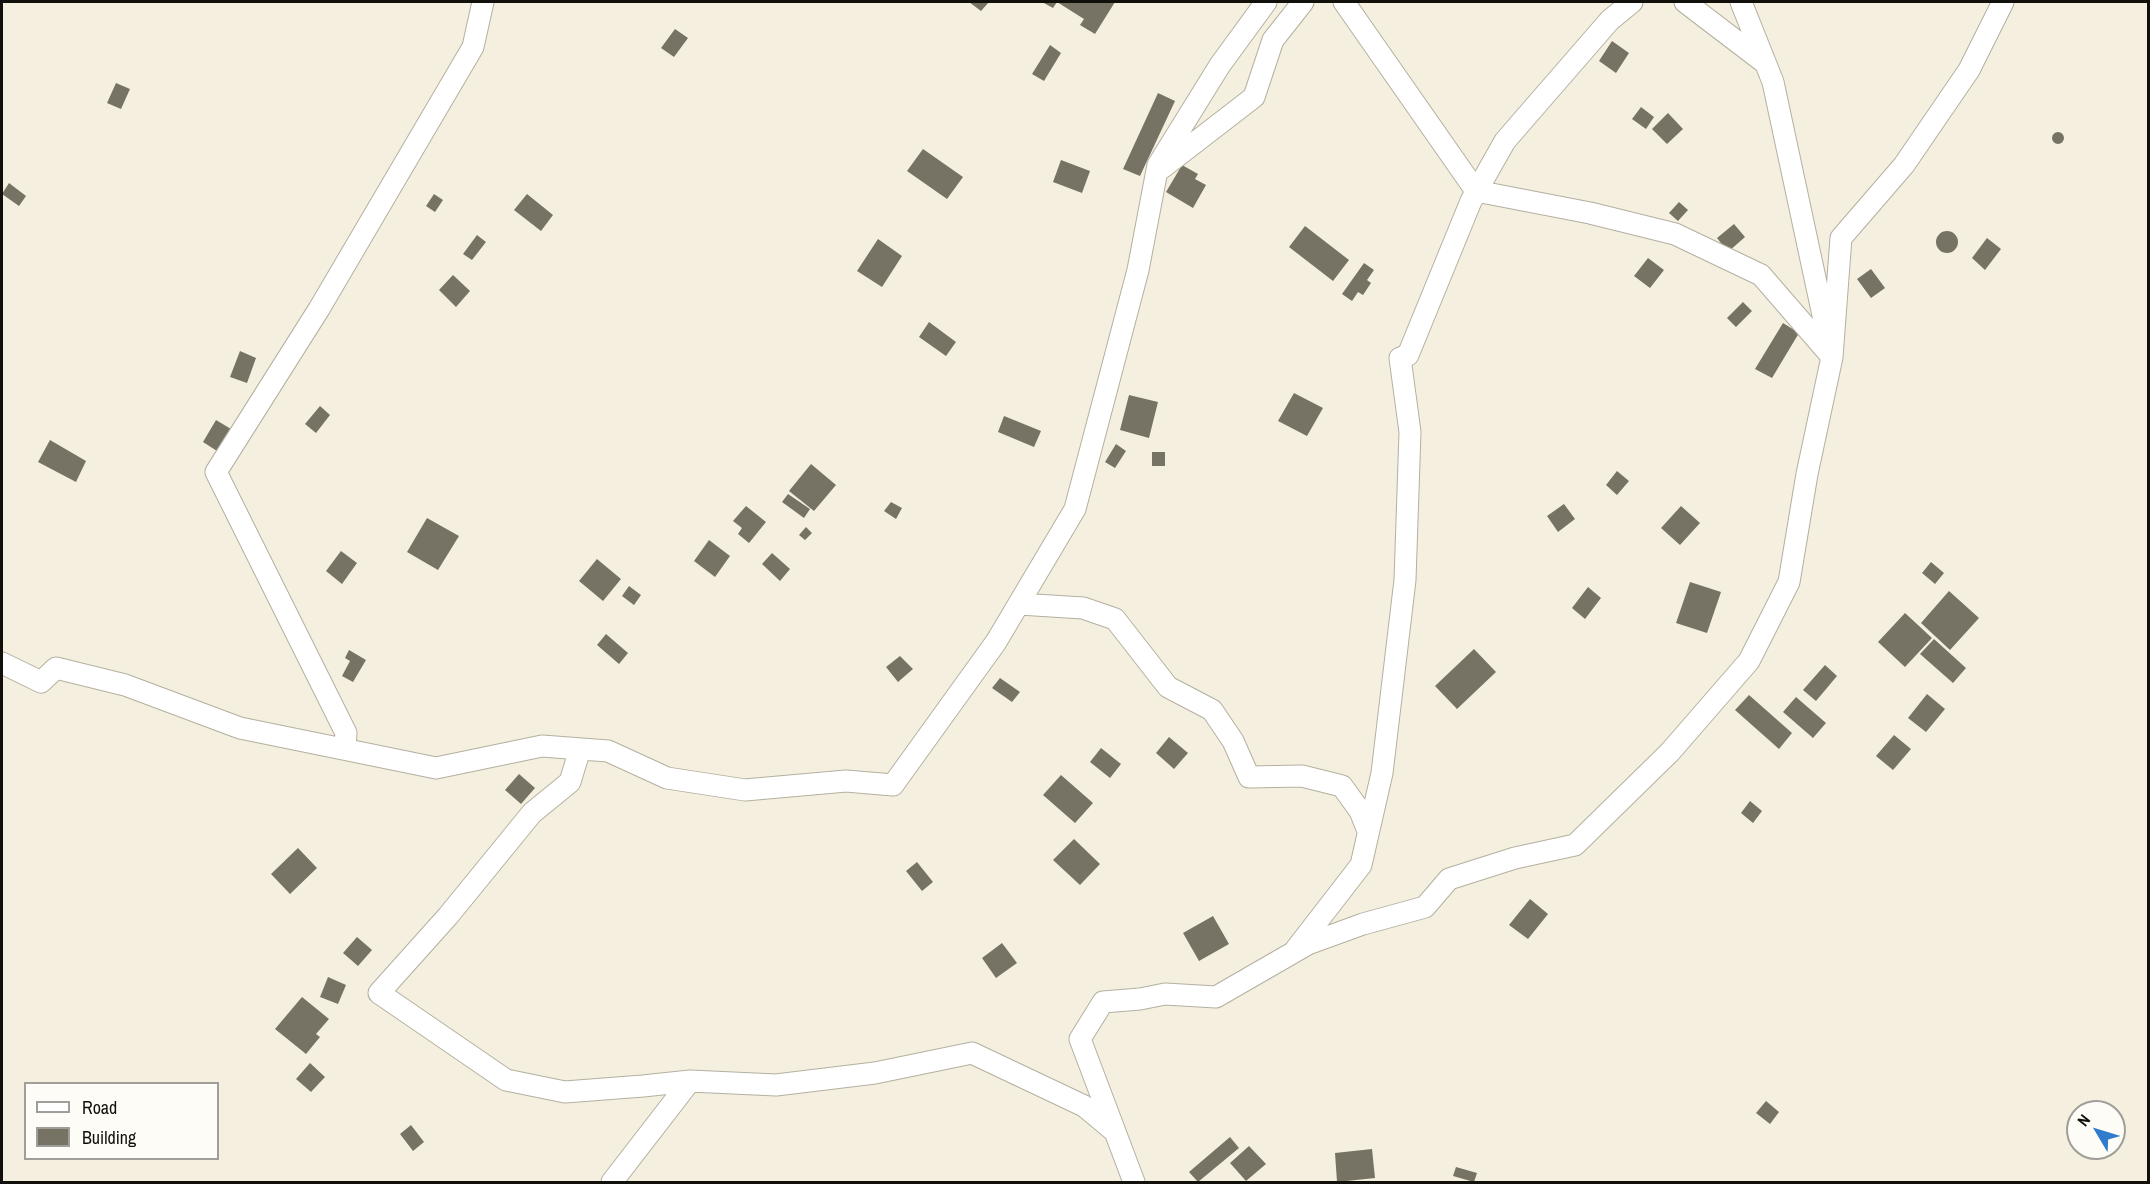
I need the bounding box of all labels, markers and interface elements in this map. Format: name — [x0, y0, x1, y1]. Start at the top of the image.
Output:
legend — [24, 1082, 219, 1160]
text: Road — [82, 1095, 117, 1120]
north arrow — [2066, 1100, 2126, 1160]
text: N — [2072, 1110, 2095, 1131]
text: Building — [82, 1125, 136, 1150]

